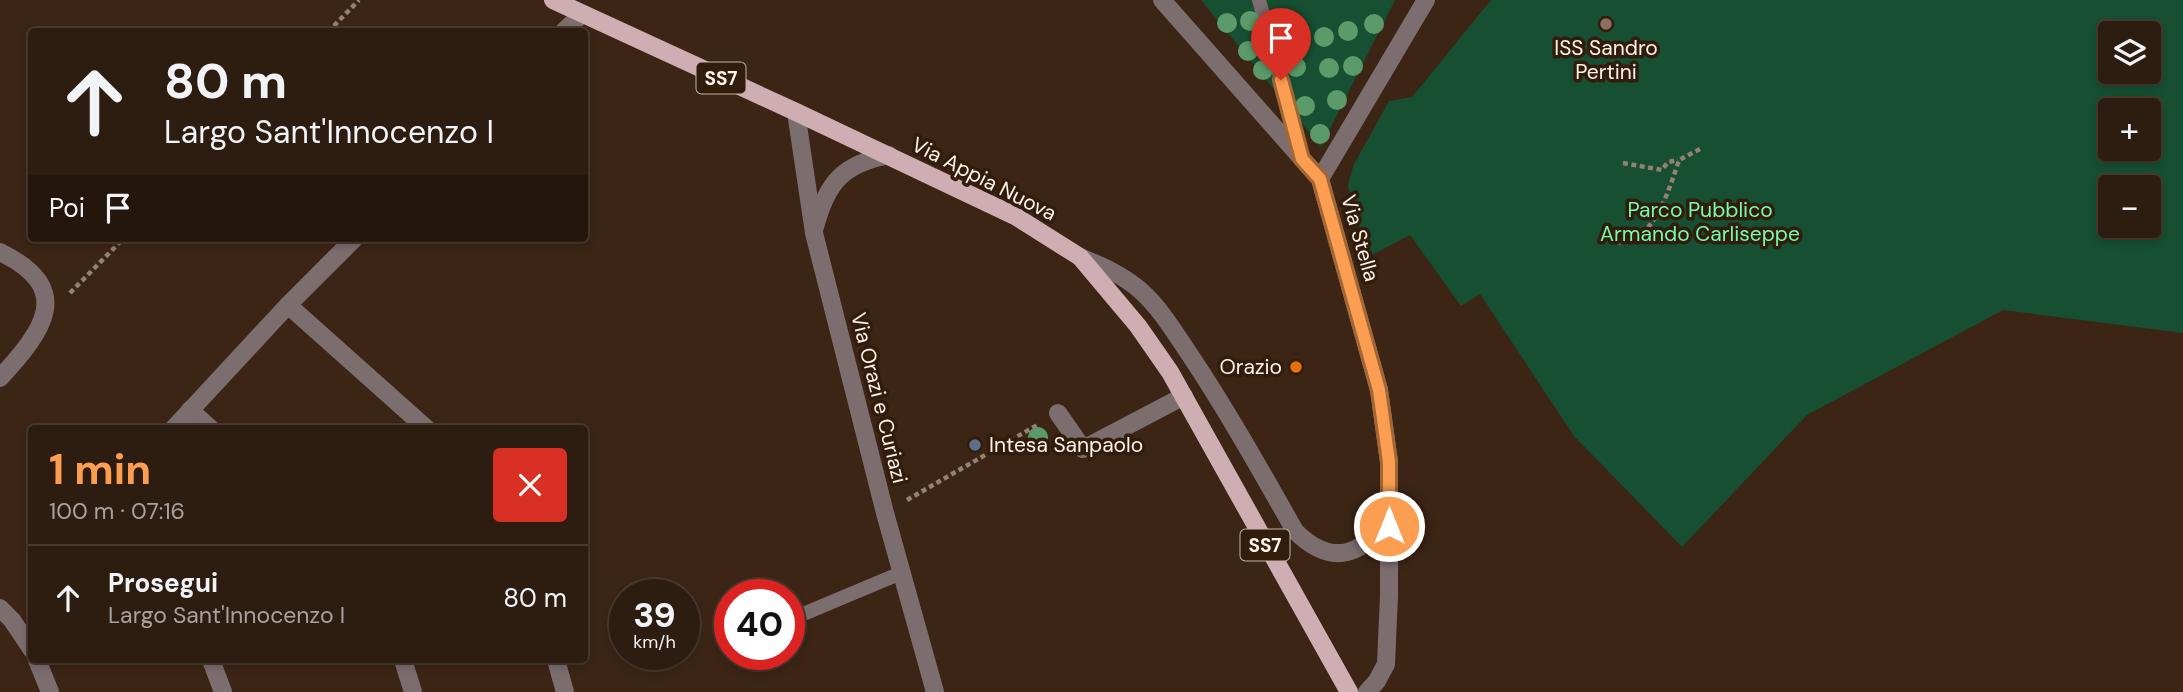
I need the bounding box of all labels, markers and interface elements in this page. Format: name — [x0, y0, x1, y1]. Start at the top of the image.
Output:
pin — [1251, 8, 1311, 80]
marker: ISS Sandro Pertini — [1598, 16, 1614, 32]
icon: arrive — [1262, 19, 1300, 57]
map controls — [2098, 21, 2161, 238]
button: layers — [2098, 21, 2161, 84]
place label: ISS Sandro Pertini — [1554, 34, 1658, 86]
text: 80 m — [164, 49, 287, 113]
icon: ahead — [49, 56, 140, 147]
road number: SS7 — [696, 62, 746, 94]
button: + — [2098, 98, 2161, 161]
text: Largo Sant'Innocenzo I — [164, 111, 494, 153]
street label: Via Appia Nuova — [907, 130, 1061, 228]
button: − — [2098, 175, 2161, 238]
icon: arrive — [99, 189, 137, 227]
text: Poi — [49, 191, 85, 225]
street label: Via Stella — [1334, 191, 1386, 285]
park label: Parco Pubblico Armando Carliseppe — [1600, 196, 1800, 248]
street label: Via Orazi e Curiazi — [844, 310, 914, 486]
place label: Orazio — [1219, 353, 1282, 381]
marker: Orazio — [1288, 359, 1304, 375]
place label: Intesa Sanpaolo — [989, 431, 1143, 459]
marker: Intesa Sanpaolo — [967, 437, 983, 453]
text: 1 min — [49, 442, 151, 497]
button: close — [493, 448, 567, 522]
position arrow — [1352, 489, 1426, 563]
text: 100 m · 07:16 — [49, 496, 185, 526]
road number: SS7 — [1240, 530, 1290, 560]
text: Prosegui — [108, 566, 218, 600]
icon: ahead — [49, 579, 87, 617]
speed limit sign: 40 — [714, 579, 805, 670]
text: 80 m — [503, 581, 567, 615]
text: 39 — [633, 592, 676, 638]
text: Largo Sant'Innocenzo I — [108, 600, 345, 630]
text: km/h — [633, 630, 676, 654]

